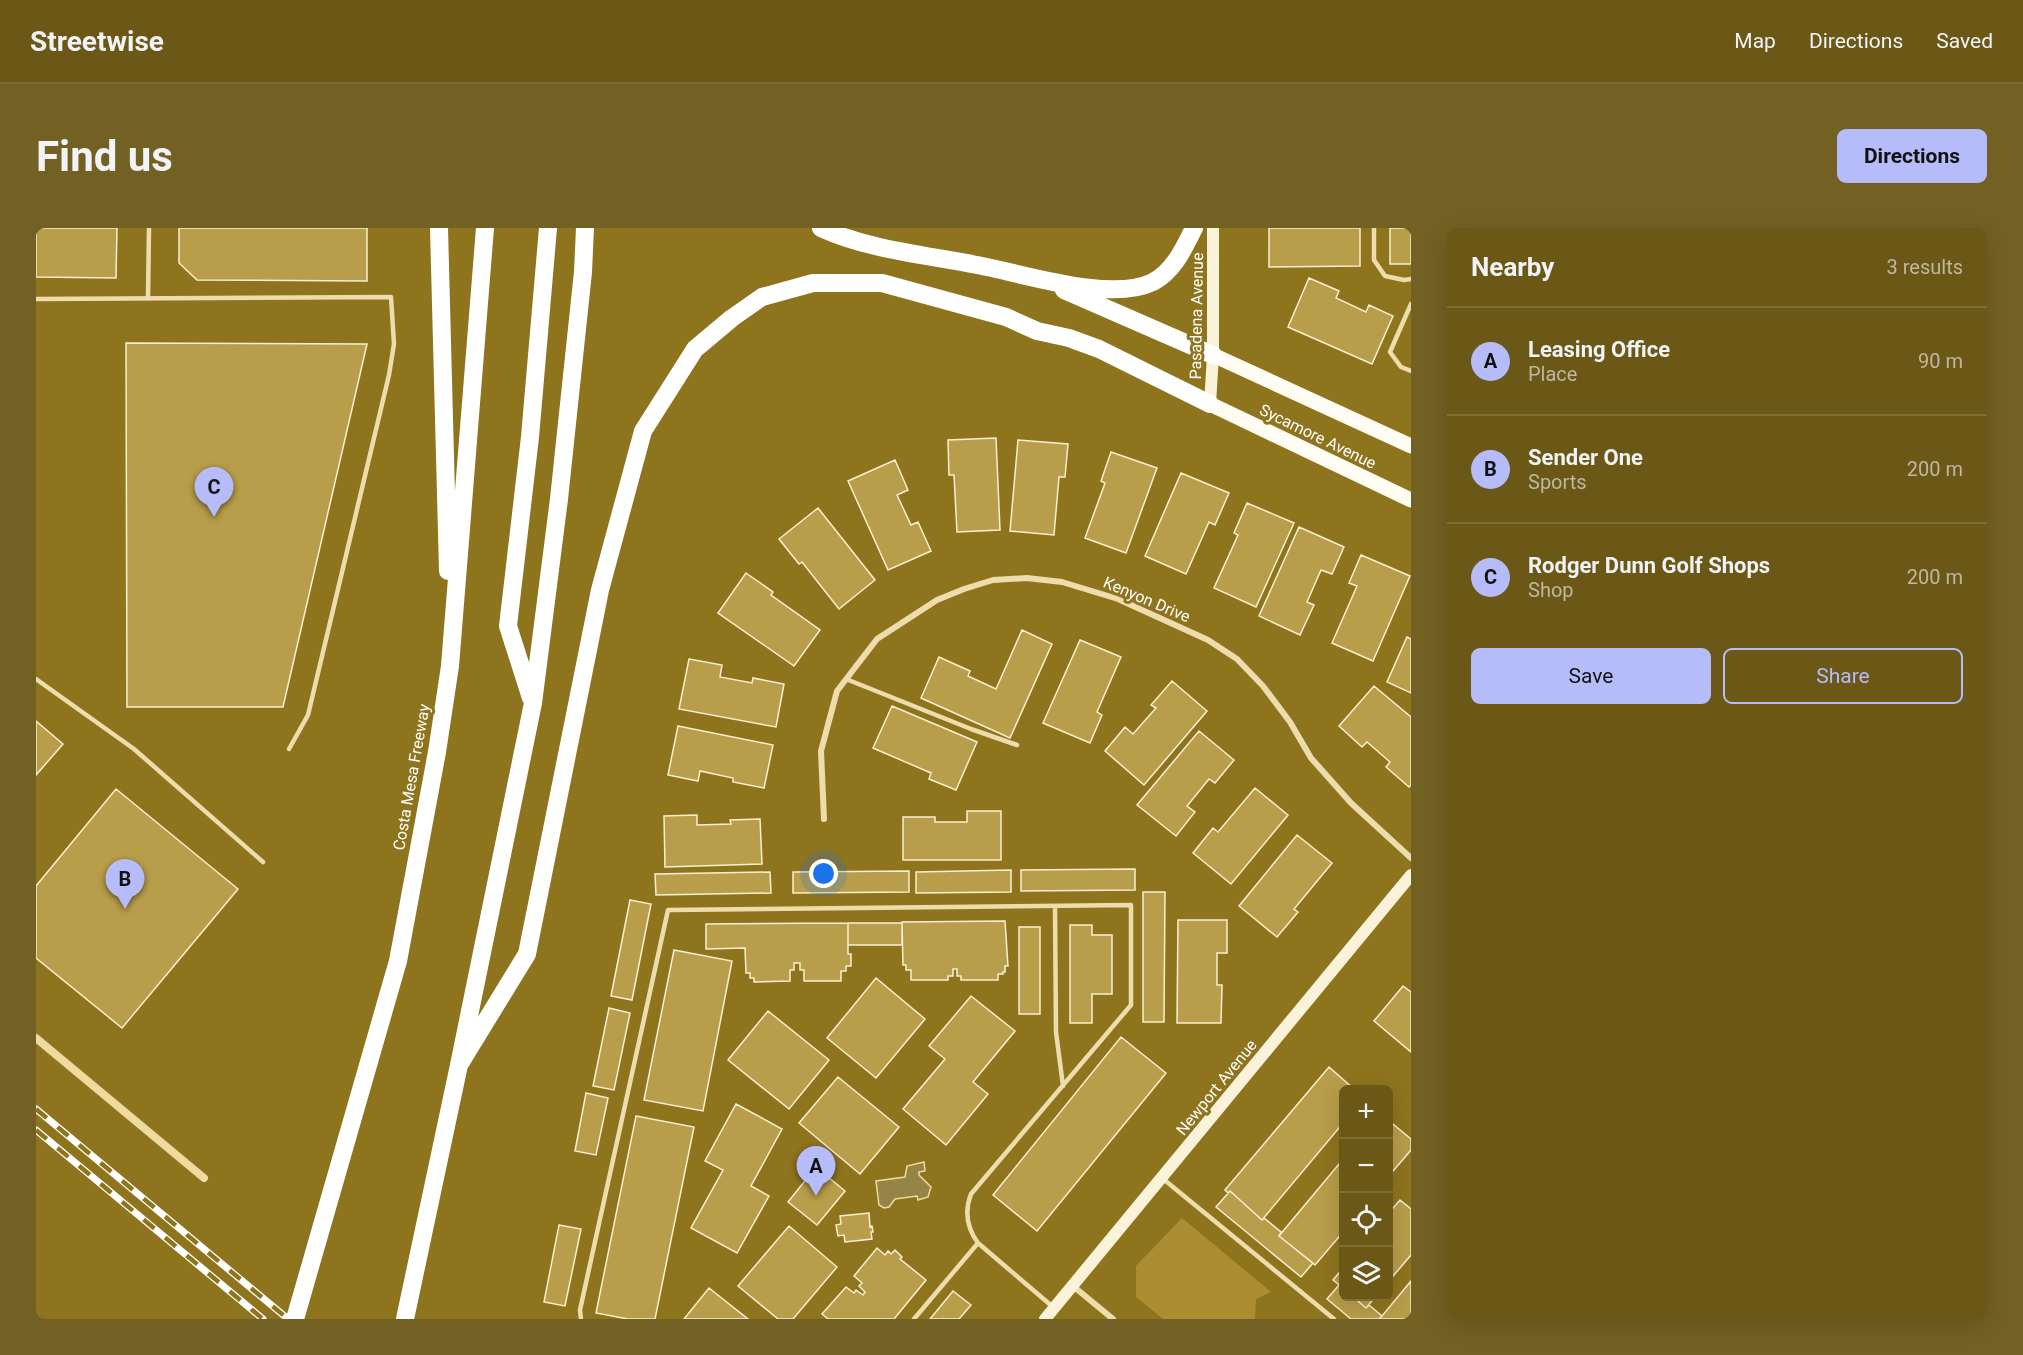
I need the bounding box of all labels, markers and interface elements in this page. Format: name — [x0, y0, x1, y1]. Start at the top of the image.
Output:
text: Streetwise — [30, 25, 164, 58]
text: Map — [1734, 29, 1776, 53]
text: Directions — [1809, 29, 1903, 53]
text: Saved — [1936, 29, 1993, 53]
button: Directions — [1837, 129, 1987, 183]
text: Find us — [36, 132, 173, 181]
street label: Pasadena Avenue — [1186, 252, 1207, 380]
text: Nearby — [1471, 252, 1554, 282]
text: 3 results — [1887, 255, 1963, 279]
text: Leasing Office — [1528, 337, 1670, 362]
text: A — [1484, 349, 1497, 373]
text: 90 m — [1918, 349, 1963, 373]
text: Place — [1528, 362, 1577, 386]
street label: Sycamore Avenue — [1256, 400, 1379, 473]
text: Sender One — [1528, 445, 1643, 470]
text: B — [1484, 457, 1497, 481]
text: 200 m — [1907, 457, 1963, 481]
pin: C — [194, 468, 234, 517]
text: Sports — [1528, 470, 1587, 494]
text: Rodger Dunn Golf Shops — [1528, 553, 1770, 578]
text: C — [1484, 565, 1497, 589]
text: 200 m — [1907, 565, 1963, 589]
street label: Kenyon Drive — [1101, 573, 1193, 626]
text: Shop — [1528, 578, 1574, 602]
button: Save — [1471, 648, 1711, 704]
button: Share — [1723, 648, 1963, 704]
street label: Costa Mesa Freeway — [389, 702, 434, 852]
your location — [809, 859, 838, 888]
pin: B — [106, 860, 145, 909]
street label: Newport Avenue — [1172, 1036, 1261, 1139]
map controls — [1339, 1085, 1393, 1301]
button: + — [1339, 1085, 1393, 1139]
button: − — [1339, 1139, 1393, 1193]
pin: A — [796, 1146, 836, 1196]
button: locate — [1339, 1193, 1393, 1247]
button: layers — [1339, 1247, 1393, 1301]

